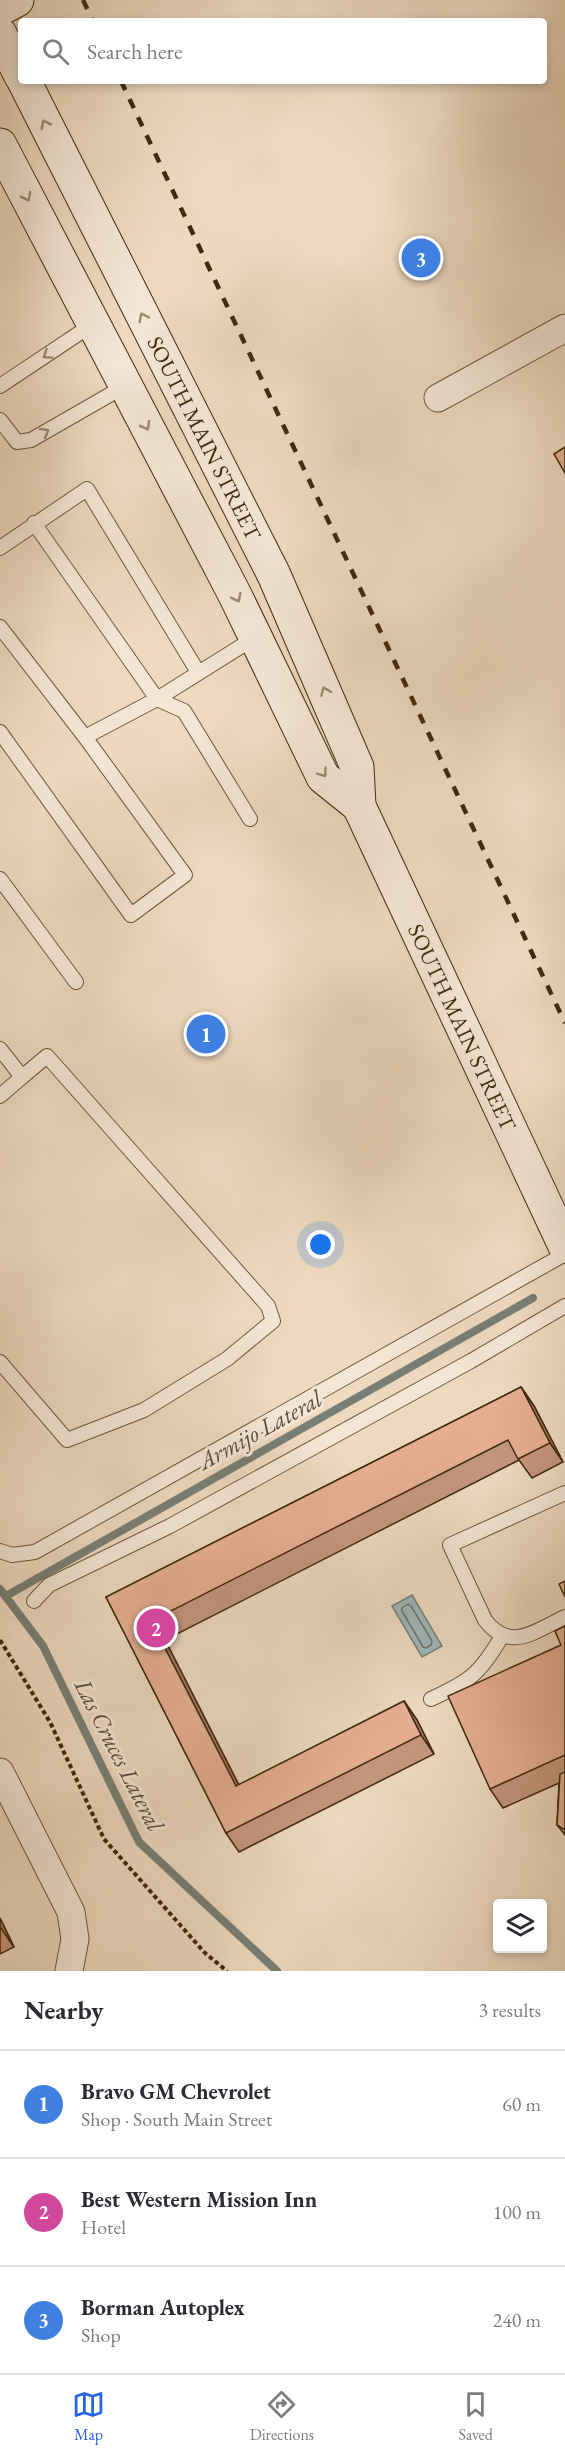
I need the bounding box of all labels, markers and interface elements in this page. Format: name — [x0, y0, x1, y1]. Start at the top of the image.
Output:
search box — [18, 18, 547, 84]
icon: search — [39, 35, 72, 68]
text: Search here — [87, 37, 182, 66]
one-way arrow — [41, 119, 53, 130]
one-way arrow — [20, 190, 31, 201]
pin: 3 — [402, 236, 440, 280]
one-way arrow — [139, 312, 150, 323]
street label: SOUTH MAIN STREET — [140, 331, 268, 545]
one-way arrow — [42, 348, 53, 359]
one-way arrow — [139, 419, 150, 430]
one-way arrow — [39, 428, 49, 439]
one-way arrow — [229, 592, 241, 603]
one-way arrow — [320, 687, 332, 698]
one-way arrow — [315, 766, 326, 777]
street label: SOUTH MAIN STREET — [401, 919, 523, 1136]
pin: 1 — [186, 1012, 226, 1056]
your location — [306, 1230, 335, 1259]
water label: Armijo Lateral — [190, 1382, 328, 1477]
pin: 2 — [136, 1606, 176, 1650]
water label: Las Cruces Lateral — [67, 1672, 172, 1837]
map controls — [493, 1899, 547, 1953]
button: layers — [493, 1899, 547, 1953]
text: Nearby — [24, 1993, 104, 2027]
text: 3 results — [478, 1997, 541, 2023]
text: Bravo GM Chevrolet — [81, 2077, 271, 2106]
text: 1 — [38, 2091, 49, 2117]
text: 60 m — [502, 2091, 541, 2117]
text: Shop · South Main Street — [81, 2106, 272, 2132]
text: Best Western Mission Inn — [81, 2185, 317, 2214]
text: 2 — [38, 2199, 49, 2225]
text: 100 m — [493, 2199, 541, 2225]
text: Hotel — [81, 2214, 126, 2240]
text: Borman Autoplex — [81, 2293, 245, 2322]
text: 3 — [38, 2307, 49, 2333]
text: 240 m — [493, 2307, 541, 2333]
text: Shop — [81, 2322, 121, 2348]
tab: Map — [72, 2388, 105, 2445]
tab: Directions — [250, 2388, 314, 2445]
tab: Saved — [458, 2388, 493, 2445]

